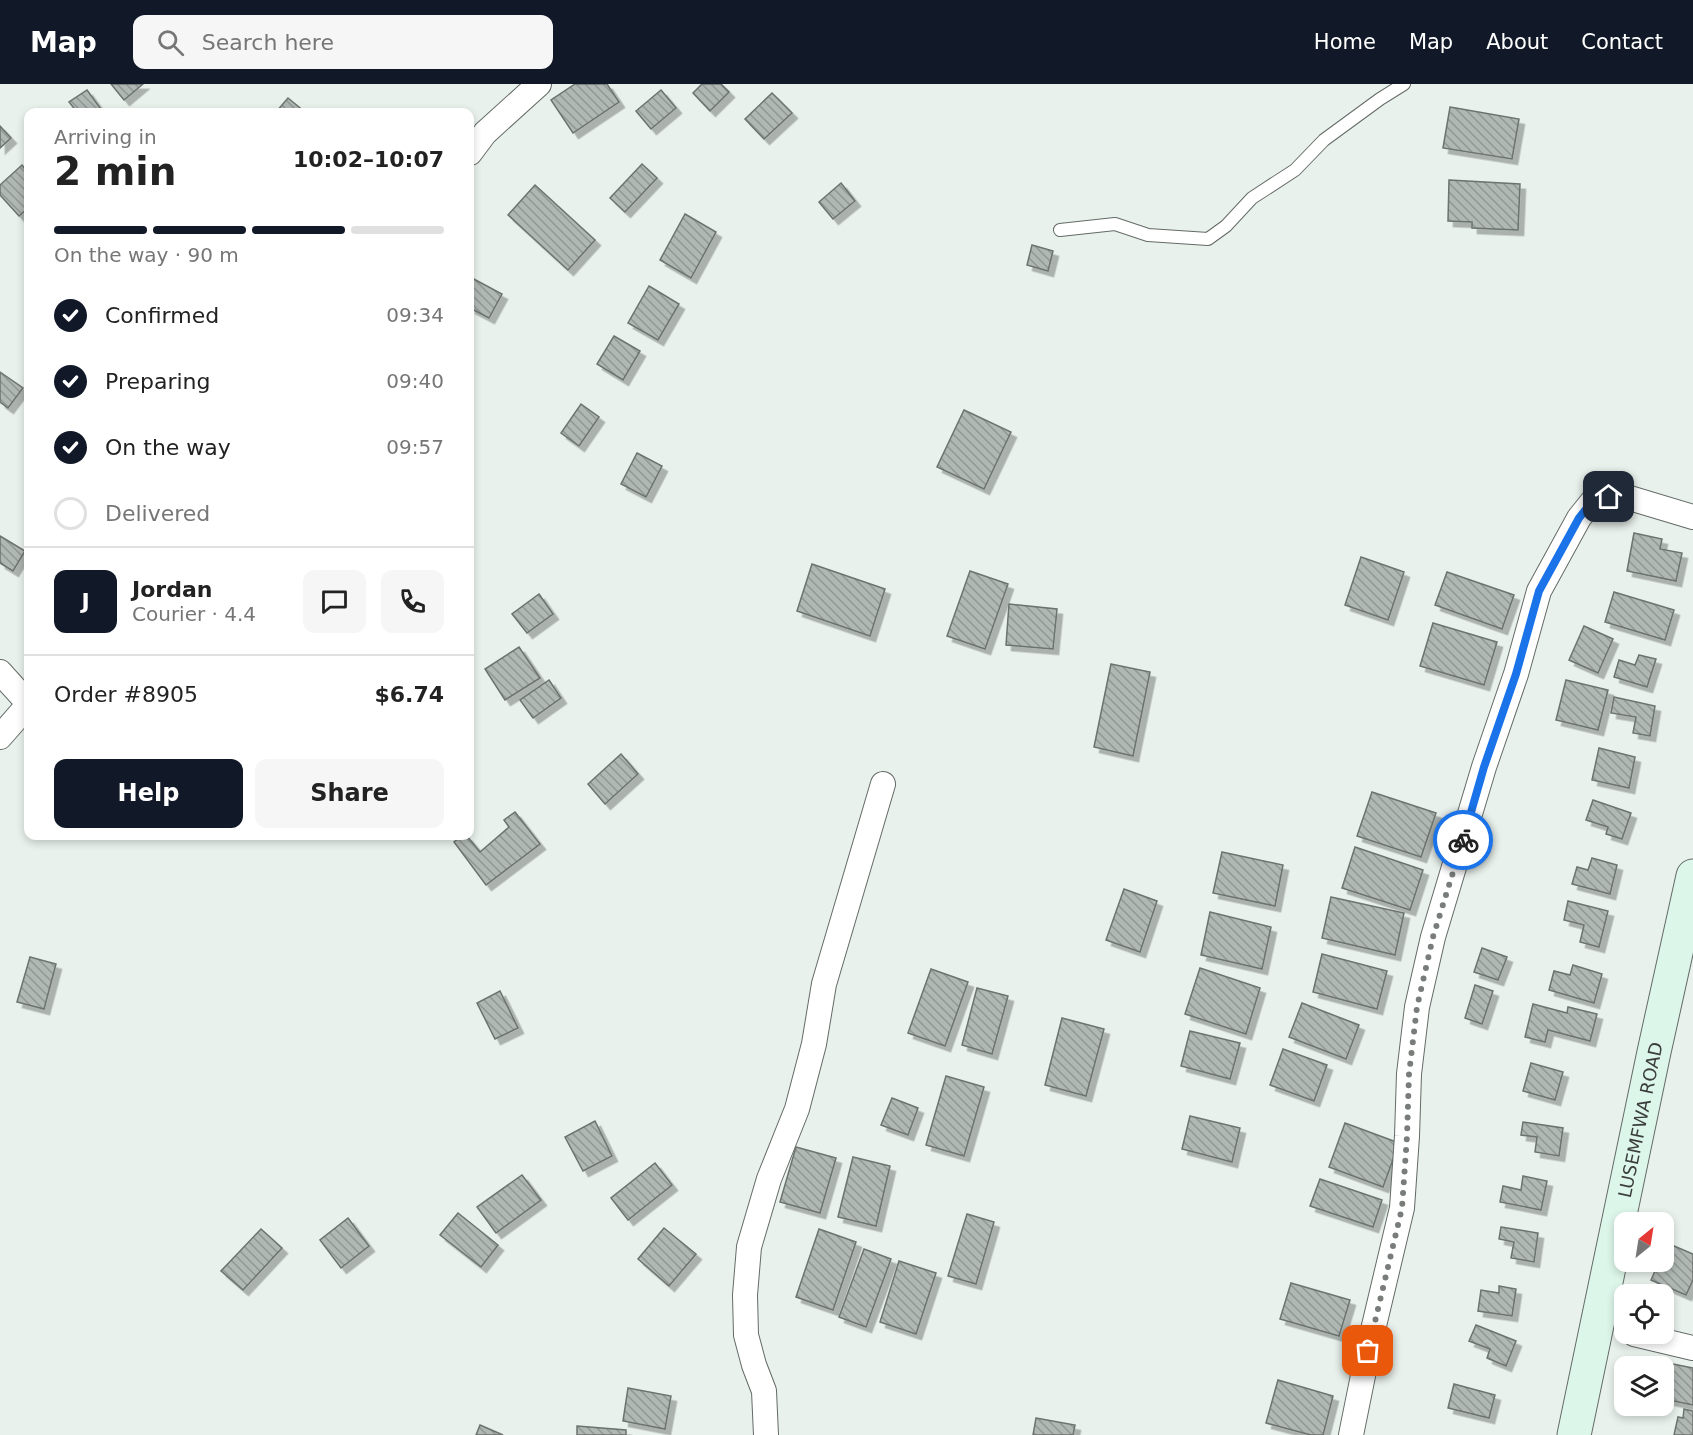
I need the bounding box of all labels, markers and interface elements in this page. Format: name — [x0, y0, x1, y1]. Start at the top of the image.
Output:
search box — [133, 15, 553, 69]
text: Map — [30, 26, 97, 59]
icon: search — [154, 26, 187, 59]
text: Search here — [202, 30, 334, 55]
text: Home — [1314, 30, 1376, 54]
text: Map — [1409, 30, 1453, 54]
text: About — [1486, 30, 1548, 54]
text: Contact — [1581, 30, 1663, 54]
text: Arriving in — [54, 125, 157, 149]
text: 10:02–10:07 — [293, 147, 444, 172]
text: 2 min — [54, 149, 176, 194]
text: On the way · 90 m — [54, 243, 239, 267]
icon: check — [54, 299, 87, 332]
text: Confirmed — [105, 303, 219, 328]
text: 09:34 — [386, 303, 444, 327]
icon: check — [54, 365, 87, 398]
text: Preparing — [105, 369, 211, 394]
text: 09:40 — [386, 369, 444, 393]
icon: check — [54, 431, 87, 464]
text: On the way — [105, 435, 231, 460]
text: 09:57 — [386, 435, 444, 459]
pin — [1583, 471, 1634, 522]
icon: home — [1592, 480, 1625, 513]
text: Delivered — [105, 501, 210, 526]
button: chat — [303, 570, 366, 633]
button: phone — [381, 570, 444, 633]
text: Jordan — [132, 577, 212, 602]
text: J — [81, 589, 90, 614]
text: Courier · 4.4 — [132, 602, 256, 626]
text: Order #8905 — [54, 682, 198, 707]
text: $6.74 — [374, 682, 444, 707]
button: Help — [54, 759, 243, 828]
button: Share — [255, 759, 444, 828]
courier — [1433, 810, 1493, 870]
icon: bike — [1447, 824, 1480, 857]
street label: LUSEMFWA ROAD — [1613, 1040, 1666, 1200]
north arrow — [1614, 1212, 1674, 1272]
map controls — [1614, 1212, 1674, 1416]
button: locate — [1614, 1284, 1674, 1344]
pin — [1342, 1325, 1393, 1376]
icon: bag — [1351, 1334, 1384, 1367]
button: layers — [1614, 1356, 1674, 1416]

